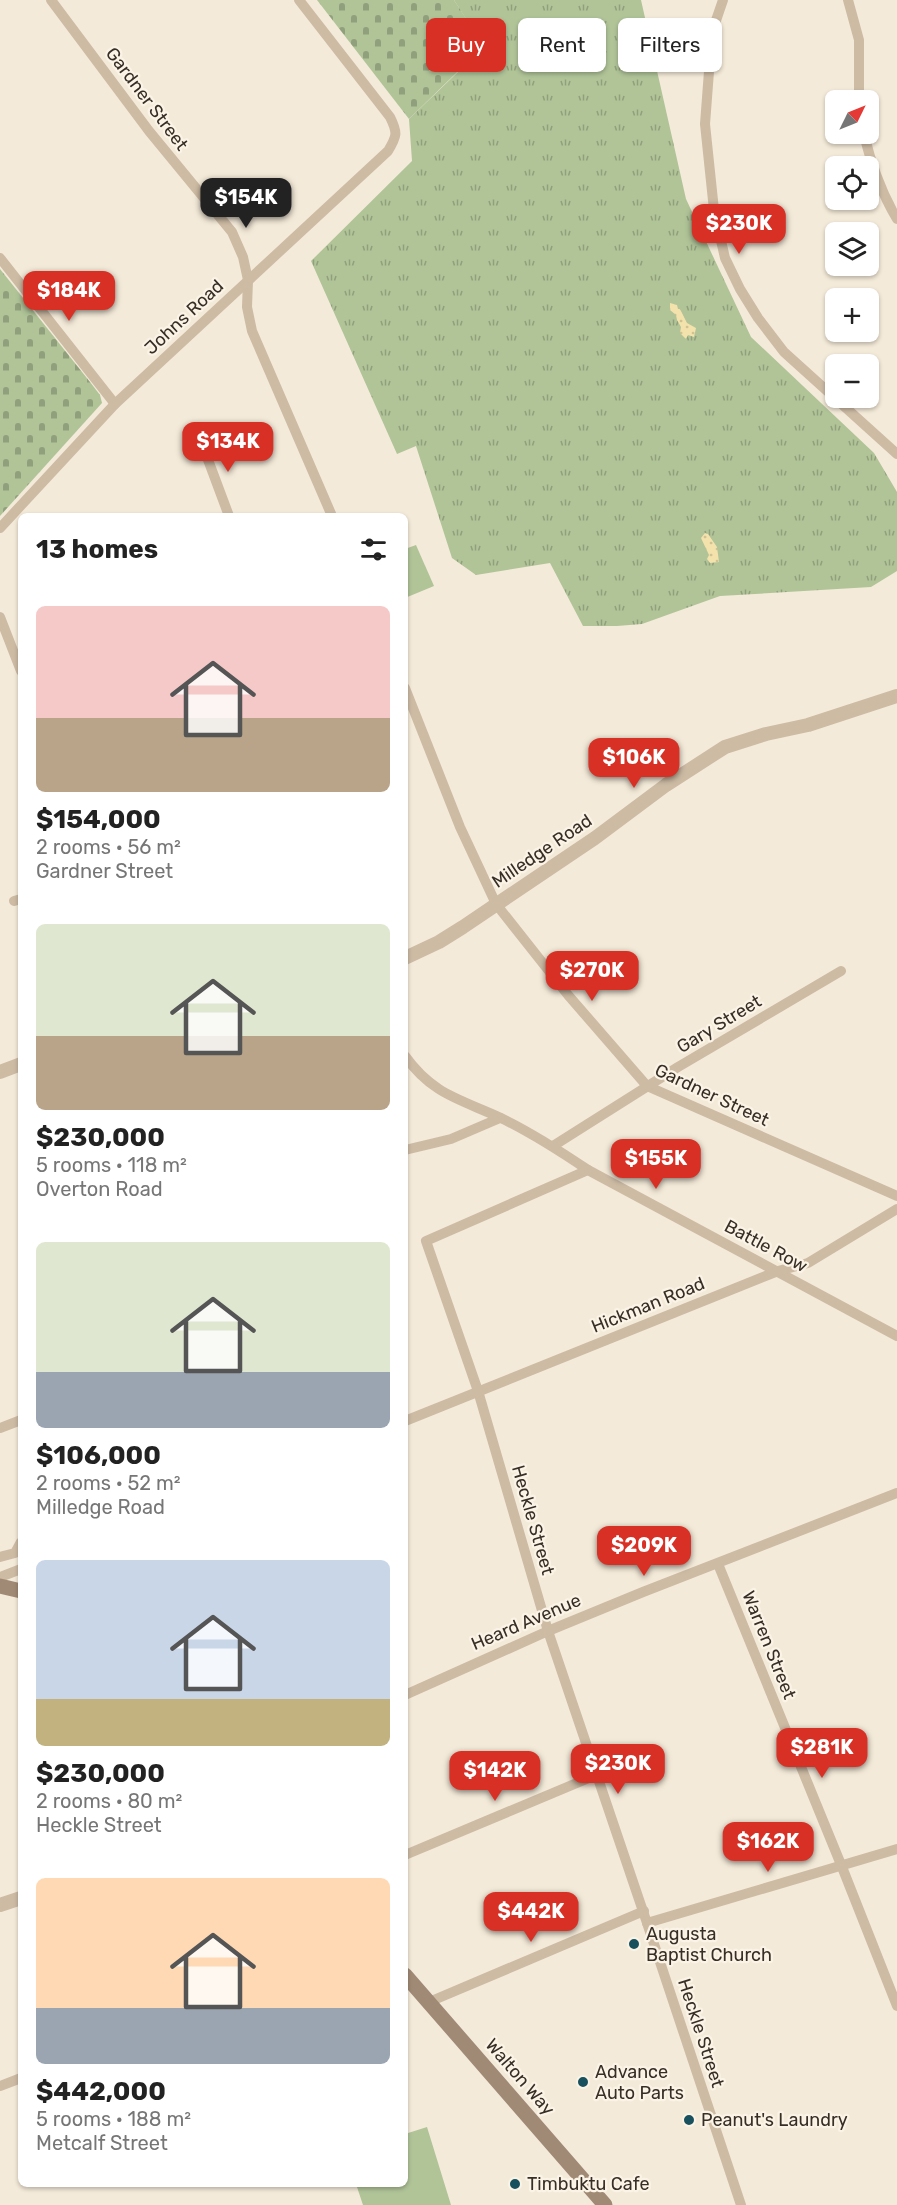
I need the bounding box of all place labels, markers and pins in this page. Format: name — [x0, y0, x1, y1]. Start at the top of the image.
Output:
pin: $154K — [204, 178, 288, 229]
pin: $230K — [697, 204, 781, 255]
pin: $184K — [27, 271, 111, 322]
pin: $134K — [186, 422, 270, 473]
pin: $106K — [592, 738, 676, 789]
pin: $270K — [550, 951, 634, 1002]
pin: $155K — [614, 1139, 698, 1190]
pin: $209K — [602, 1526, 686, 1577]
pin: $281K — [780, 1728, 864, 1779]
pin: $230K — [576, 1744, 660, 1795]
pin: $142K — [453, 1751, 537, 1802]
pin: $162K — [726, 1822, 810, 1873]
pin: $442K — [489, 1892, 573, 1943]
place label: Augusta Baptist Church — [646, 1923, 772, 1966]
marker: Augusta Baptist Church — [627, 1937, 641, 1951]
place label: Advance Auto Parts — [595, 2061, 684, 2104]
marker: Advance Auto Parts — [576, 2075, 590, 2089]
place label: Peanut's Laundry — [701, 2109, 848, 2131]
marker: Peanut's Laundry — [682, 2113, 696, 2127]
place label: Timbuktu Cafe — [527, 2173, 650, 2195]
marker: Timbuktu Cafe — [508, 2177, 522, 2191]

